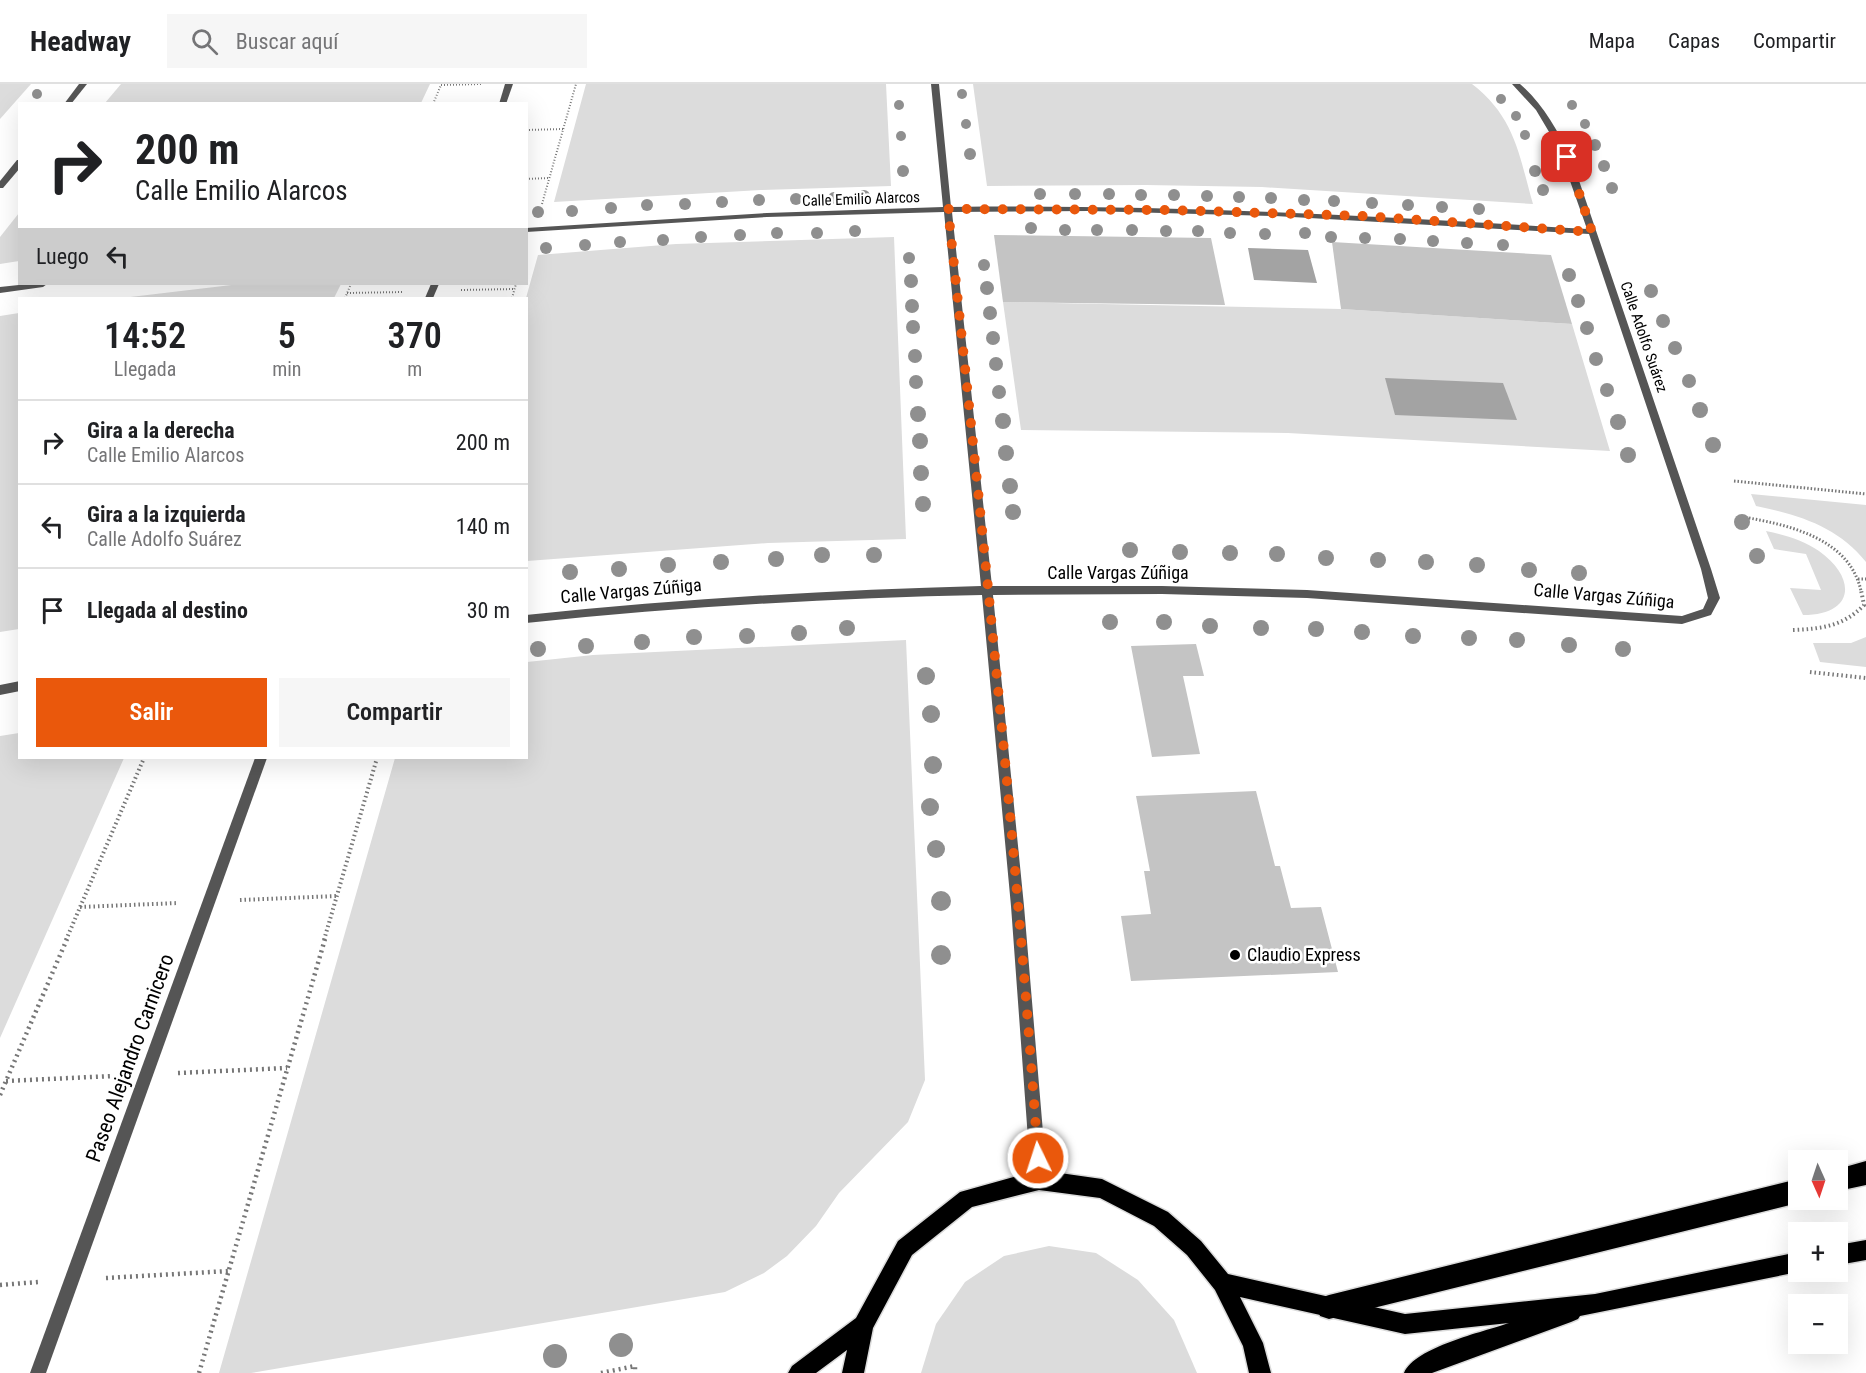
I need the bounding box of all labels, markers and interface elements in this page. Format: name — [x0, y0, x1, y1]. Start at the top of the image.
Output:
search box — [167, 14, 587, 68]
text: Headway — [30, 25, 131, 58]
icon: search — [188, 25, 221, 58]
text: Buscar aquí — [236, 29, 338, 54]
text: Mapa — [1589, 29, 1635, 53]
text: Capas — [1668, 29, 1720, 53]
text: Compartir — [1753, 29, 1836, 53]
text: 200 m — [135, 125, 240, 174]
icon: right — [36, 126, 114, 204]
pin — [1541, 131, 1592, 182]
icon: arrive — [1550, 140, 1583, 173]
text: Calle Emilio Alarcos — [135, 175, 348, 207]
street label: Calle Emilio Alarcos — [802, 188, 920, 210]
icon: left — [101, 240, 134, 273]
text: Luego — [36, 244, 89, 269]
street label: Calle Adolfo Suárez — [1617, 279, 1671, 395]
text: 14:52 — [104, 315, 186, 357]
text: 5 — [278, 315, 296, 357]
text: 370 — [388, 315, 442, 357]
text: Llegada — [114, 357, 176, 381]
text: min — [272, 357, 301, 381]
text: m — [407, 357, 422, 381]
text: Gira a la derecha — [87, 418, 235, 443]
icon: right — [36, 426, 69, 459]
text: 200 m — [456, 430, 510, 455]
text: Calle Emilio Alarcos — [87, 443, 244, 467]
text: Gira a la izquierda — [87, 502, 246, 527]
icon: left — [36, 510, 69, 543]
text: 140 m — [456, 514, 510, 539]
text: Calle Adolfo Suárez — [87, 527, 242, 551]
street label: Calle Vargas Zúñiga — [1047, 562, 1189, 583]
street label: Calle Vargas Zúñiga — [560, 574, 702, 607]
street label: Calle Vargas Zúñiga — [1533, 579, 1675, 612]
icon: arrive — [36, 594, 69, 627]
text: Llegada al destino — [87, 598, 248, 623]
text: 30 m — [467, 598, 510, 623]
button: Salir — [36, 678, 267, 747]
button: Compartir — [279, 678, 510, 747]
place label: Claudio Express — [1247, 944, 1361, 965]
marker: Claudio Express — [1228, 948, 1242, 962]
street label: Paseo Alejandro Carnicero — [81, 951, 179, 1165]
position arrow — [1006, 1126, 1070, 1190]
north arrow — [1788, 1150, 1848, 1210]
map controls — [1788, 1150, 1848, 1354]
button: + — [1788, 1222, 1848, 1282]
button: − — [1788, 1294, 1848, 1354]

